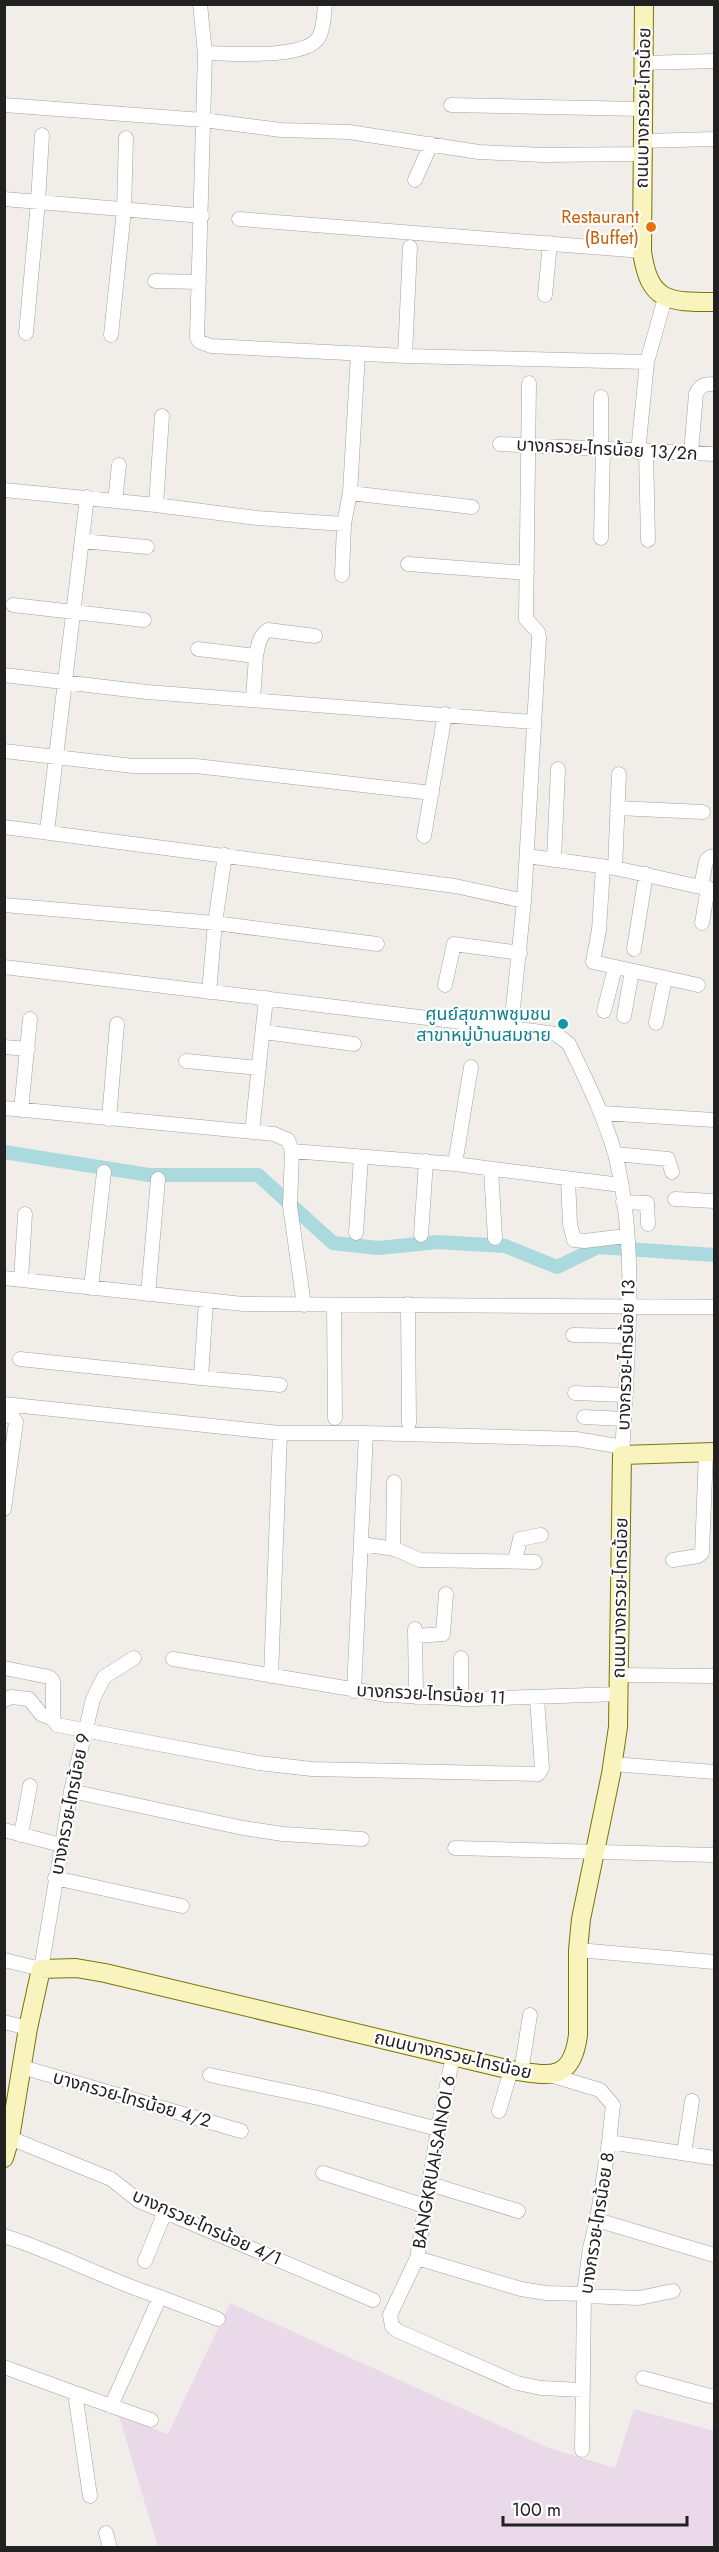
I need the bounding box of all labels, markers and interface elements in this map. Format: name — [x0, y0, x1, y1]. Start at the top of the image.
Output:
street label: ถนนบางกรวย-ไทรน้อย — [629, 27, 657, 189]
place label: Restaurant (Buffet) — [561, 204, 640, 251]
marker: Restaurant (Buffet) — [644, 220, 658, 234]
street label: บางกรวย-ไทรน้อย 13/2ก — [516, 431, 698, 467]
place label: ศูนย์สุขภาพชุมชน สาขาหมู่บ้านสมชาย — [416, 1001, 551, 1048]
marker: ศูนย์สุขภาพชุมชน สาขาหมู่บ้านสมชาย — [556, 1017, 570, 1031]
street label: บางกรวย-ไทรน้อย 13 — [610, 1279, 642, 1431]
street label: ถนนบางกรวย-ไทรน้อย — [606, 1517, 634, 1679]
street label: บางกรวย-ไทรน้อย 11 — [356, 1677, 506, 1711]
street label: บางกรวย-ไทรน้อย 9 — [44, 1731, 96, 1877]
street label: ถนนบางกรวย-ไทรน้อย — [372, 2024, 534, 2086]
street label: บางกรวย-ไทรน้อย 4/2 — [50, 2064, 214, 2134]
street label: BANGKRUAI-SAINOI 6 — [406, 2073, 462, 2251]
street label: บางกรวย-ไทรน้อย 8 — [573, 2150, 621, 2296]
street label: บางกรวย-ไทรน้อย 4/1 — [128, 2182, 286, 2272]
scale bar — [503, 2489, 688, 2527]
text: 100 m — [512, 2497, 561, 2523]

